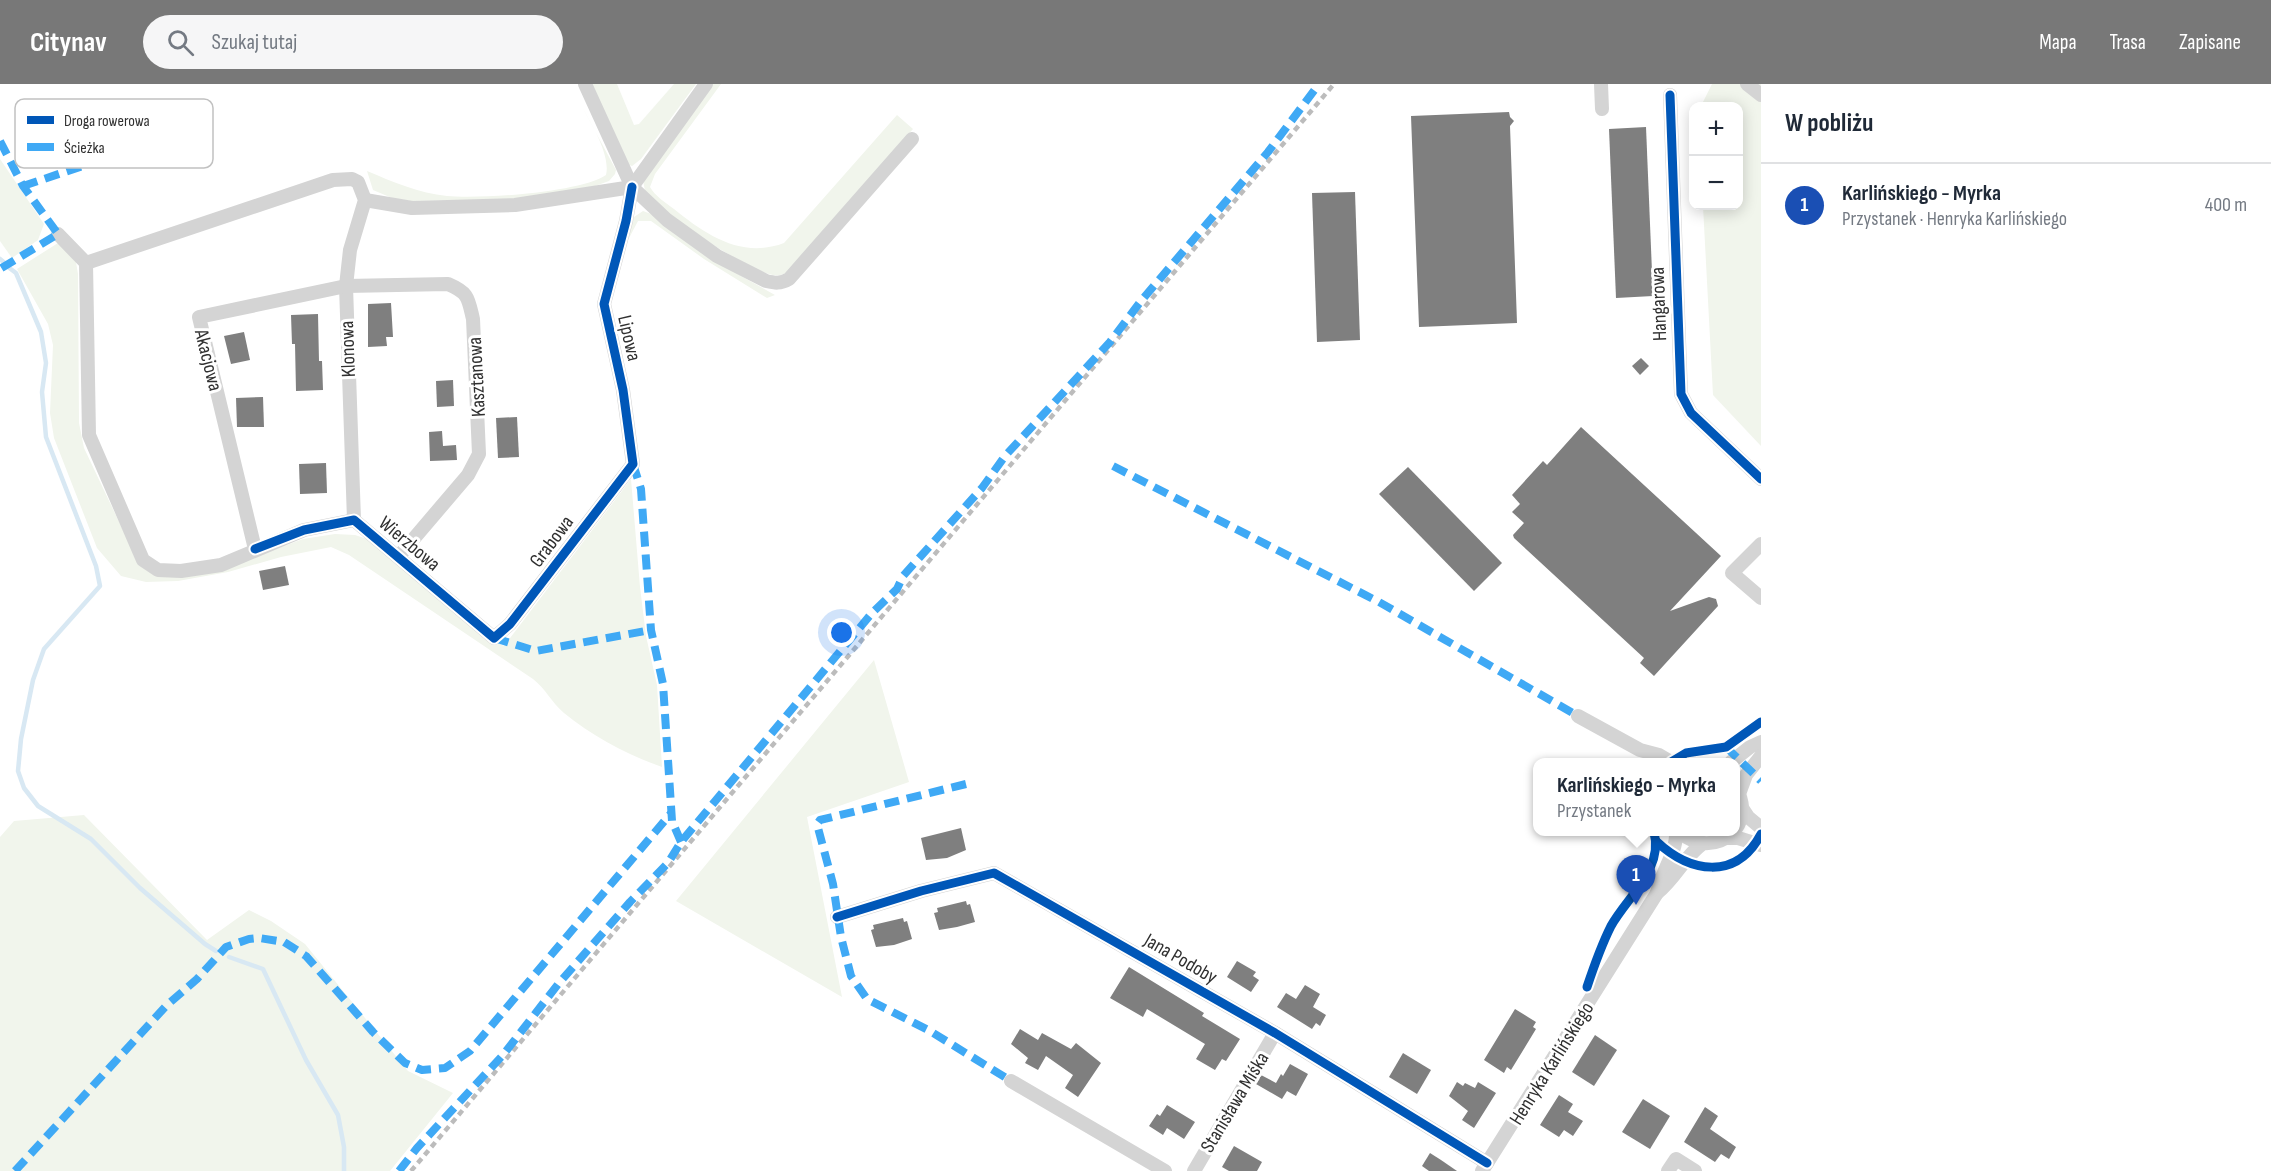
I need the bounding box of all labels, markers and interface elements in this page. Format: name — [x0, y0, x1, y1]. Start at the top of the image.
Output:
search box — [143, 15, 563, 69]
text: Citynav — [30, 26, 107, 59]
icon: search — [164, 26, 197, 59]
text: Szukaj tutaj — [212, 29, 297, 56]
text: Mapa — [2039, 30, 2077, 55]
text: Trasa — [2110, 30, 2146, 55]
text: Zapisane — [2179, 30, 2241, 55]
legend — [15, 99, 213, 168]
map controls — [1689, 102, 1743, 210]
button: + — [1689, 102, 1743, 156]
text: W pobliżu — [1785, 108, 1873, 139]
text: Droga rowerowa — [64, 112, 150, 131]
text: Ścieżka — [64, 139, 105, 158]
button: − — [1689, 156, 1743, 210]
text: Karlińskiego - Myrka — [1842, 180, 2001, 207]
text: 1 — [1801, 193, 1808, 217]
text: 400 m — [2205, 193, 2247, 217]
text: Przystanek · Henryka Karlińskiego — [1842, 207, 2067, 231]
street label: Hangarowa — [1646, 266, 1672, 341]
street label: Lipowa — [612, 313, 646, 363]
street label: Klonowa — [335, 320, 361, 378]
street label: Akacjowa — [189, 326, 227, 394]
street label: Kasztanowa — [463, 336, 491, 417]
street label: Wierzbowa — [374, 511, 445, 576]
street label: Grabowa — [525, 511, 579, 572]
your location — [827, 618, 856, 647]
popup — [1533, 758, 1740, 836]
text: Karlińskiego - Myrka — [1557, 772, 1716, 799]
text: Przystanek — [1557, 799, 1631, 823]
pin: 1 — [1616, 856, 1656, 905]
street label: Jana Podoby — [1139, 928, 1222, 990]
street label: Henryka Karlińskiego — [1504, 998, 1599, 1129]
street label: Stanisława Miśka — [1195, 1048, 1274, 1157]

